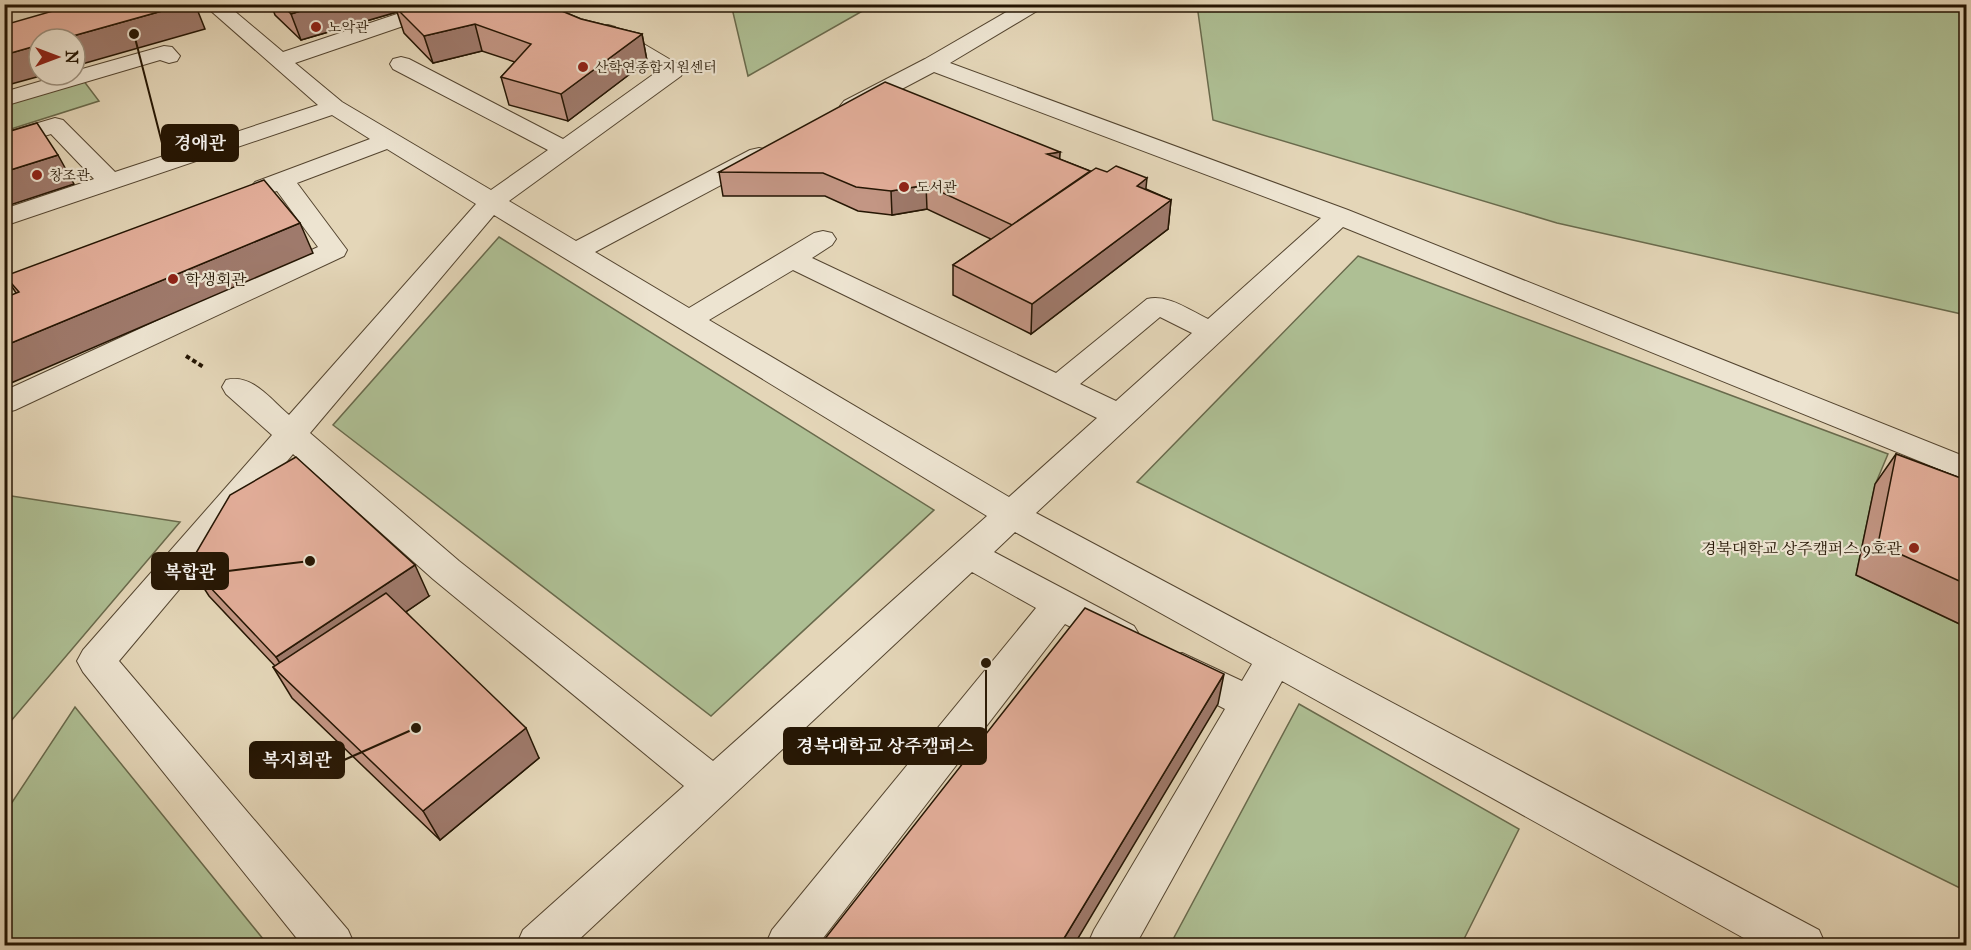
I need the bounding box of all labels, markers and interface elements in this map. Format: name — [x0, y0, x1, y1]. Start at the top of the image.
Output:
place label: 노악관 — [328, 19, 369, 36]
marker: 노악관 — [309, 20, 323, 34]
north arrow — [27, 27, 87, 87]
text: N — [62, 50, 81, 64]
place label: 산학연종합지원센터 — [595, 59, 717, 76]
marker: 산학연종합지원센터 — [576, 60, 590, 74]
callout: 경애관 — [162, 125, 238, 161]
text: 경애관 — [174, 132, 227, 154]
place label: 창조관 — [49, 167, 90, 184]
marker: 창조관 — [30, 168, 44, 182]
place label: 도서관 — [916, 179, 957, 196]
marker: 도서관 — [897, 180, 911, 194]
place label: 학생회관 — [185, 270, 247, 289]
marker: 학생회관 — [166, 272, 180, 286]
place label: 경북대학교 상주캠퍼스 9호관 — [1701, 539, 1903, 558]
marker: 경북대학교 상주캠퍼스 9호관 — [1907, 541, 1921, 555]
callout: 복합관 — [152, 553, 228, 589]
text: 복합관 — [164, 561, 217, 583]
callout: 경북대학교 상주캠퍼스 — [784, 728, 986, 764]
text: 경북대학교 상주캠퍼스 — [796, 735, 974, 757]
callout: 복지회관 — [250, 742, 344, 778]
text: 복지회관 — [262, 749, 332, 771]

